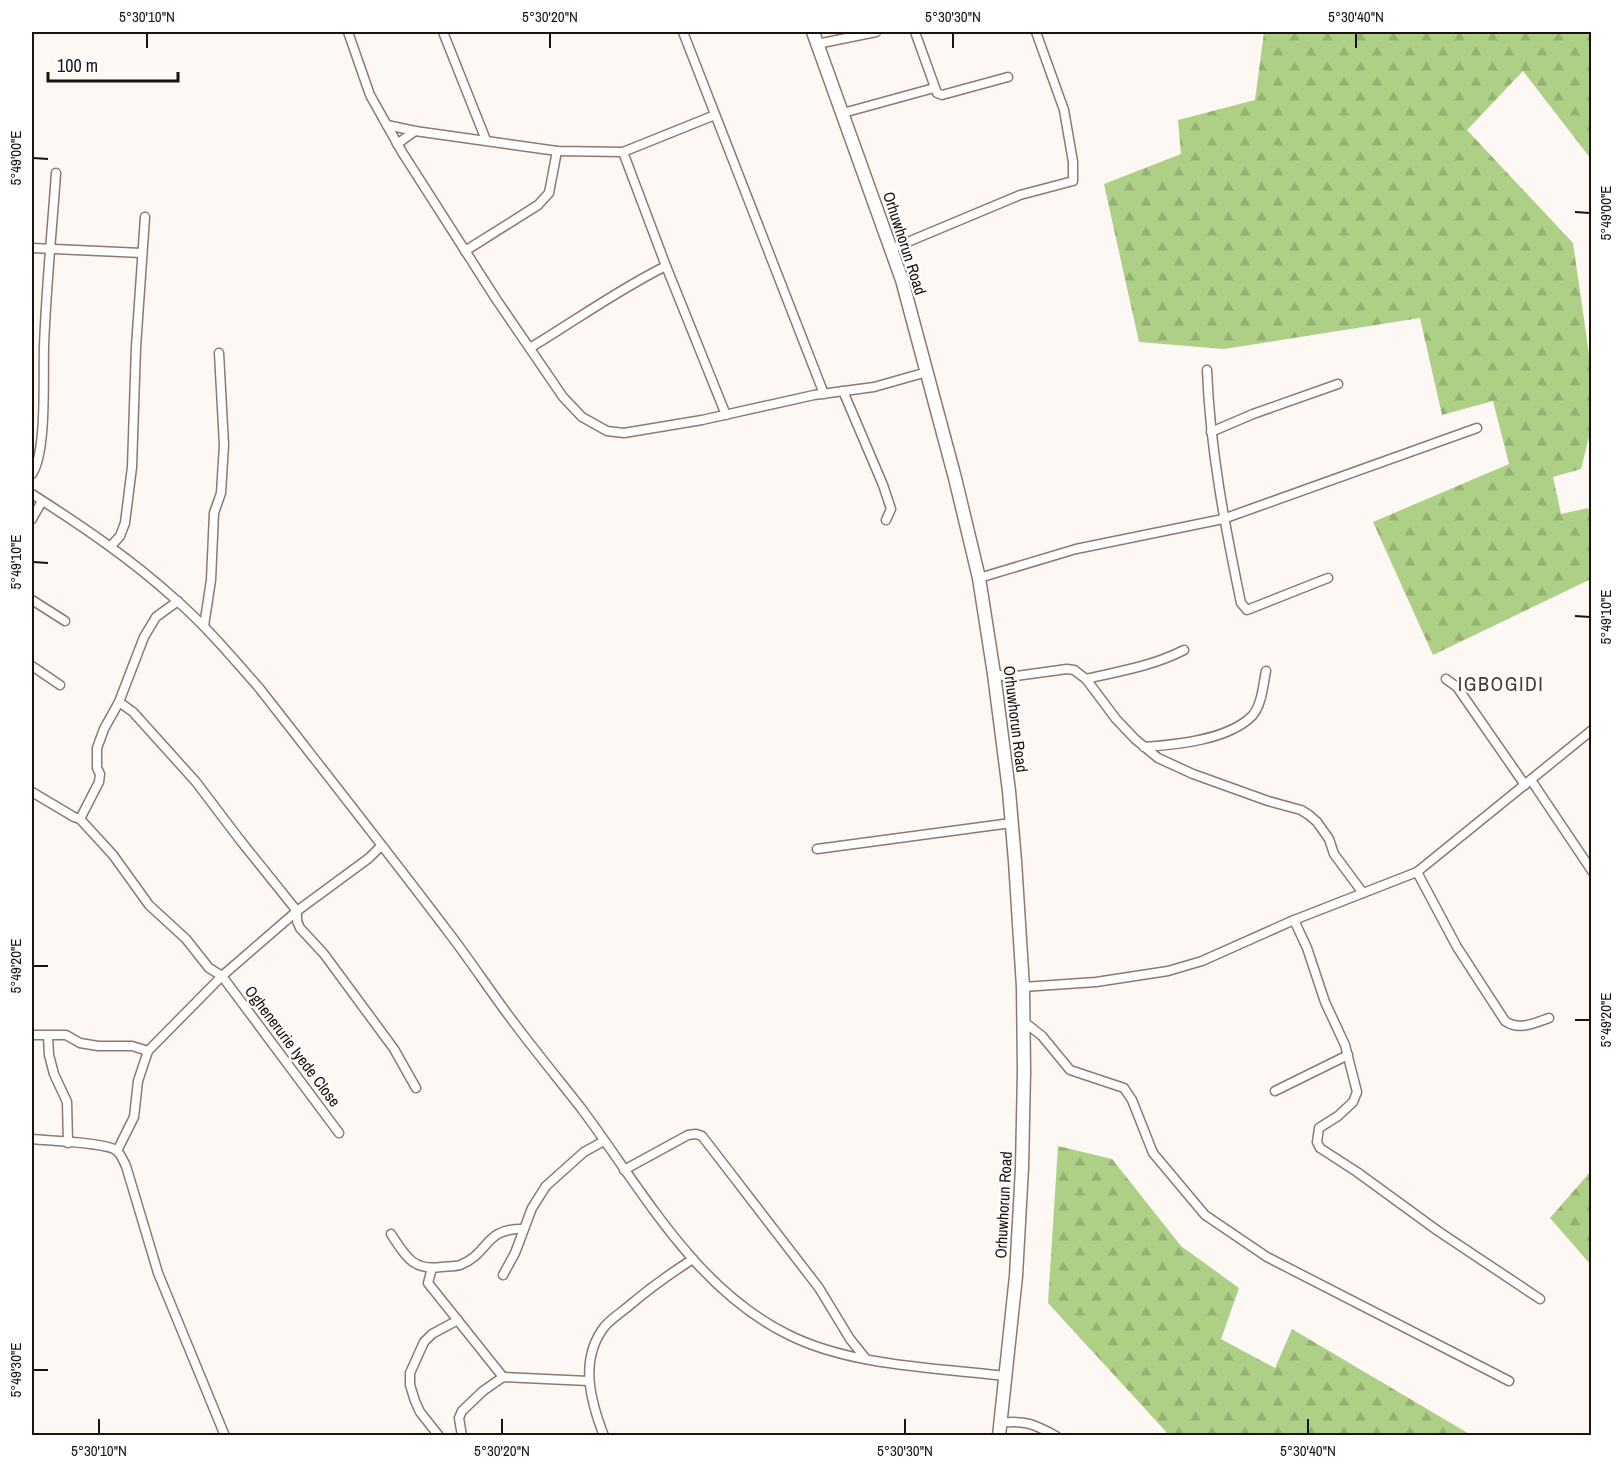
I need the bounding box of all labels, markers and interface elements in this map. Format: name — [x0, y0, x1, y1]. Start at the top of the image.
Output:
text: 5°30'10"N — [119, 6, 175, 27]
text: 5°30'20"N — [522, 6, 578, 27]
text: 5°30'30"N — [925, 6, 981, 27]
text: 5°30'40"N — [1328, 6, 1384, 27]
scale bar — [48, 45, 178, 83]
text: 100 m — [57, 53, 98, 78]
text: 5°49'00"E — [5, 130, 26, 186]
text: 5°49'00"E — [1595, 185, 1616, 241]
street label: Orhuwhorun Road — [878, 189, 932, 297]
text: 5°49'10"E — [5, 534, 26, 590]
text: 5°49'10"E — [1595, 589, 1616, 645]
street label: Orhuwhorun Road — [999, 664, 1033, 774]
district label: IGBOGIDI — [1458, 670, 1544, 697]
text: 5°49'20"E — [5, 938, 26, 994]
street label: Oghenerurie Iyede Close — [240, 981, 346, 1111]
text: 5°49'20"E — [1595, 992, 1616, 1048]
street label: Orhuwhorun Road — [989, 1151, 1017, 1259]
text: 5°49'30"E — [5, 1342, 26, 1398]
text: 5°30'10"N — [71, 1440, 127, 1461]
text: 5°30'20"N — [474, 1440, 530, 1461]
text: 5°30'30"N — [877, 1440, 933, 1461]
text: 5°30'40"N — [1280, 1440, 1336, 1461]

